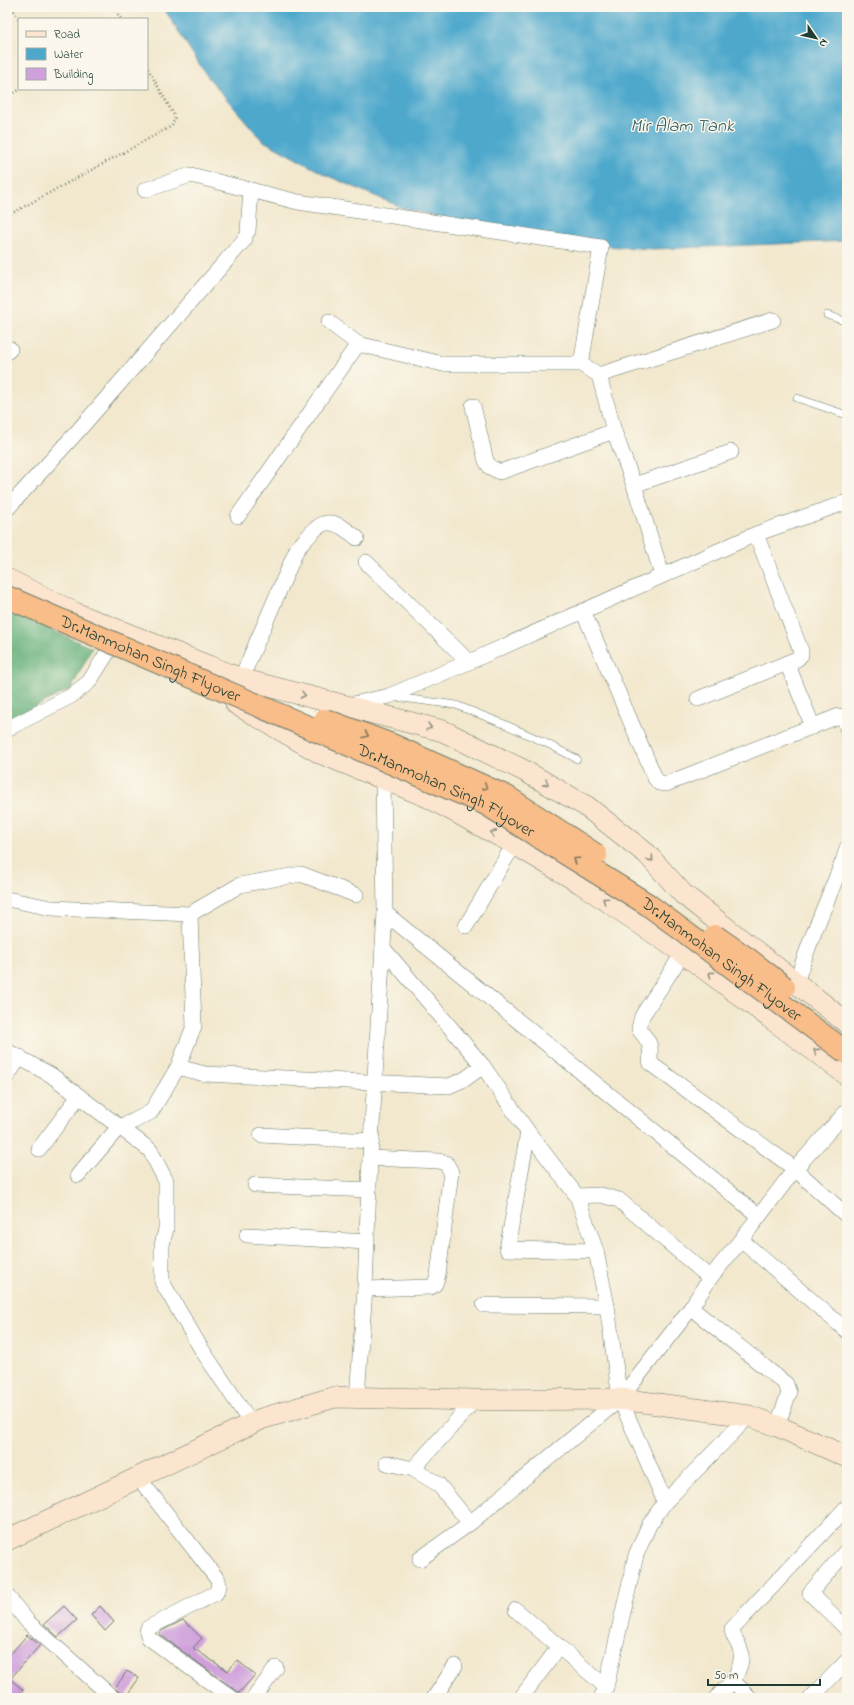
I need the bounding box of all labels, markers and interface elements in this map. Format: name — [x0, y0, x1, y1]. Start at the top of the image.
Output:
legend — [18, 18, 148, 90]
north arrow — [796, 18, 836, 58]
text: Road — [54, 26, 80, 44]
text: N — [815, 35, 832, 51]
text: Water — [54, 46, 83, 64]
text: Building — [53, 66, 93, 85]
water label: Mir Alam Tank — [630, 114, 735, 140]
street label: Dr.Manmohan Singh Flyover — [55, 608, 245, 709]
one-way arrow — [300, 690, 307, 698]
one-way arrow — [426, 722, 433, 731]
one-way arrow — [363, 731, 370, 739]
street label: Dr.Manmohan Singh Flyover — [352, 737, 540, 844]
one-way arrow — [542, 779, 549, 786]
one-way arrow — [481, 782, 489, 790]
one-way arrow — [490, 830, 498, 837]
one-way arrow — [647, 854, 654, 862]
one-way arrow — [573, 857, 580, 865]
street label: Dr.Manmohan Singh Flyover — [635, 890, 808, 1028]
one-way arrow — [602, 898, 609, 905]
one-way arrow — [709, 972, 716, 979]
one-way arrow — [813, 1049, 820, 1056]
scale bar — [708, 1661, 820, 1687]
text: 50 m — [714, 1667, 738, 1685]

